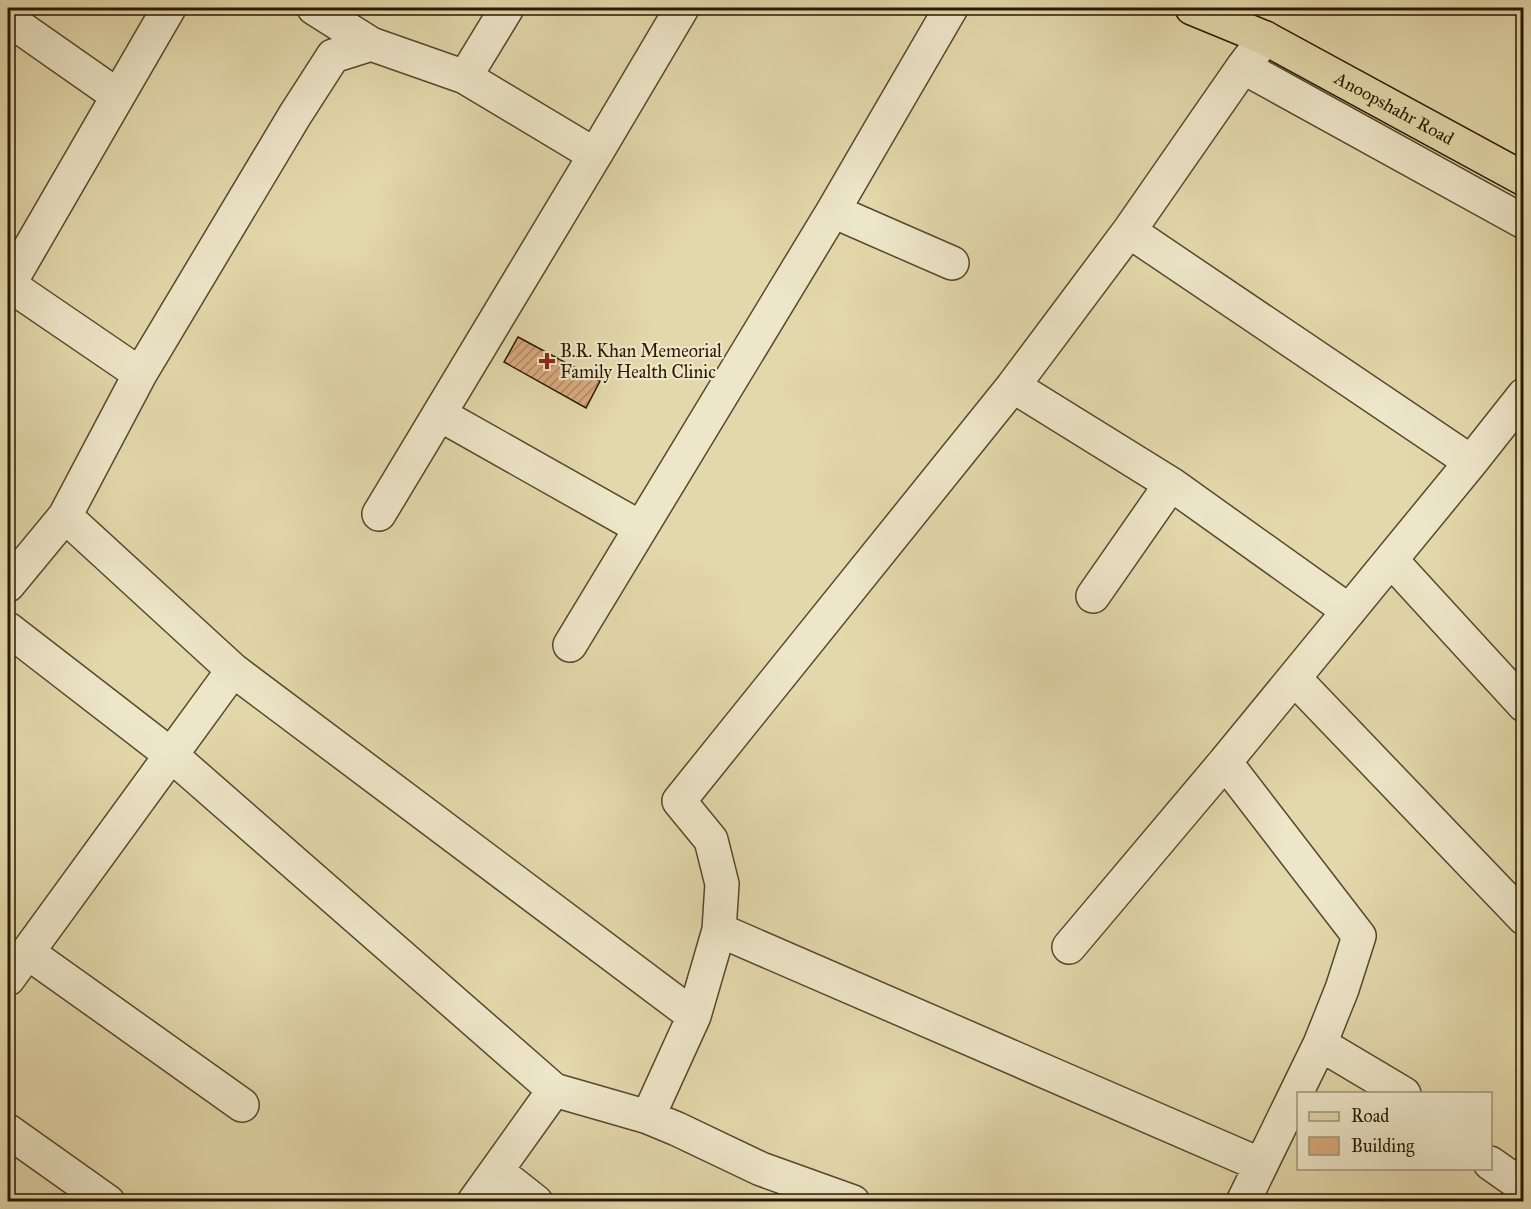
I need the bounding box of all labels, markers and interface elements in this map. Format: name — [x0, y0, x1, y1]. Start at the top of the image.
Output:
street label: Anoopshahr Road — [1330, 66, 1458, 150]
place label: B.R. Khan Memeorial Family Health Clinic — [560, 340, 722, 383]
marker: B.R. Khan Memeorial Family Health Clinic — [538, 352, 556, 370]
legend — [1297, 1092, 1492, 1170]
text: Road — [1351, 1105, 1389, 1127]
text: Building — [1351, 1135, 1415, 1158]

